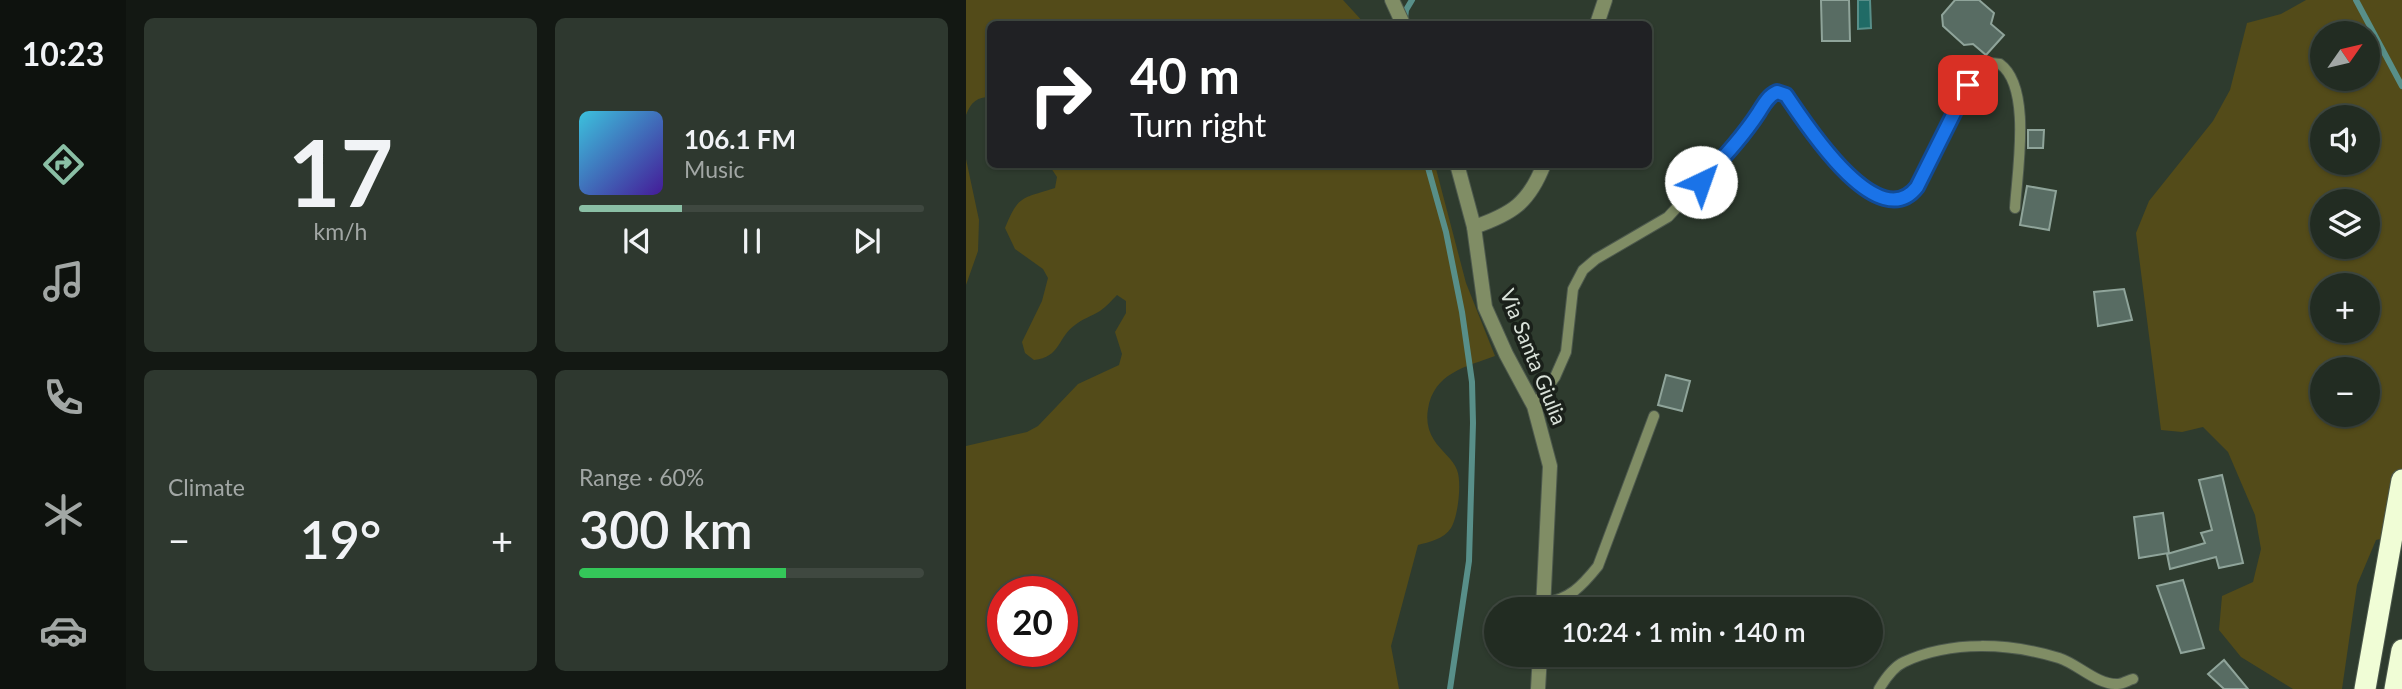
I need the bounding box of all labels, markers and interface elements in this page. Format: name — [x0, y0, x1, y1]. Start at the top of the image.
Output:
north arrow — [2310, 21, 2380, 91]
map controls — [2310, 21, 2380, 427]
text: 10:23 — [22, 34, 104, 73]
text: 40 m — [1130, 46, 1240, 104]
icon: right — [1015, 49, 1106, 140]
pin — [1938, 55, 1998, 115]
icon: arrive — [1949, 66, 1987, 104]
text: Turn right — [1130, 105, 1266, 144]
button: sound — [2310, 105, 2380, 175]
text: 17 — [288, 117, 393, 226]
text: 106.1 FM — [684, 123, 796, 155]
icon: directions — [39, 140, 88, 189]
position arrow — [1664, 145, 1738, 219]
text: Music — [684, 155, 744, 183]
button: layers — [2310, 189, 2380, 259]
text: km/h — [314, 217, 367, 245]
icon: previous — [618, 222, 656, 260]
icon: pause — [733, 222, 771, 260]
icon: next — [848, 222, 886, 260]
icon: music — [39, 257, 88, 306]
button: + — [2310, 273, 2380, 343]
street label: Via Santa Giulia — [1496, 285, 1573, 428]
button: − — [2310, 357, 2380, 427]
icon: phone — [39, 373, 88, 422]
text: Range · 60% — [579, 463, 704, 491]
text: Climate — [168, 473, 245, 501]
icon: climate — [39, 490, 88, 539]
text: 300 km — [579, 498, 753, 560]
text: 19° — [300, 508, 381, 570]
text: − — [168, 517, 190, 563]
text: + — [491, 517, 513, 563]
speed limit sign: 20 — [987, 576, 1078, 667]
icon: car — [39, 606, 88, 655]
text: 10:24 · 1 min · 140 m — [1561, 616, 1806, 648]

